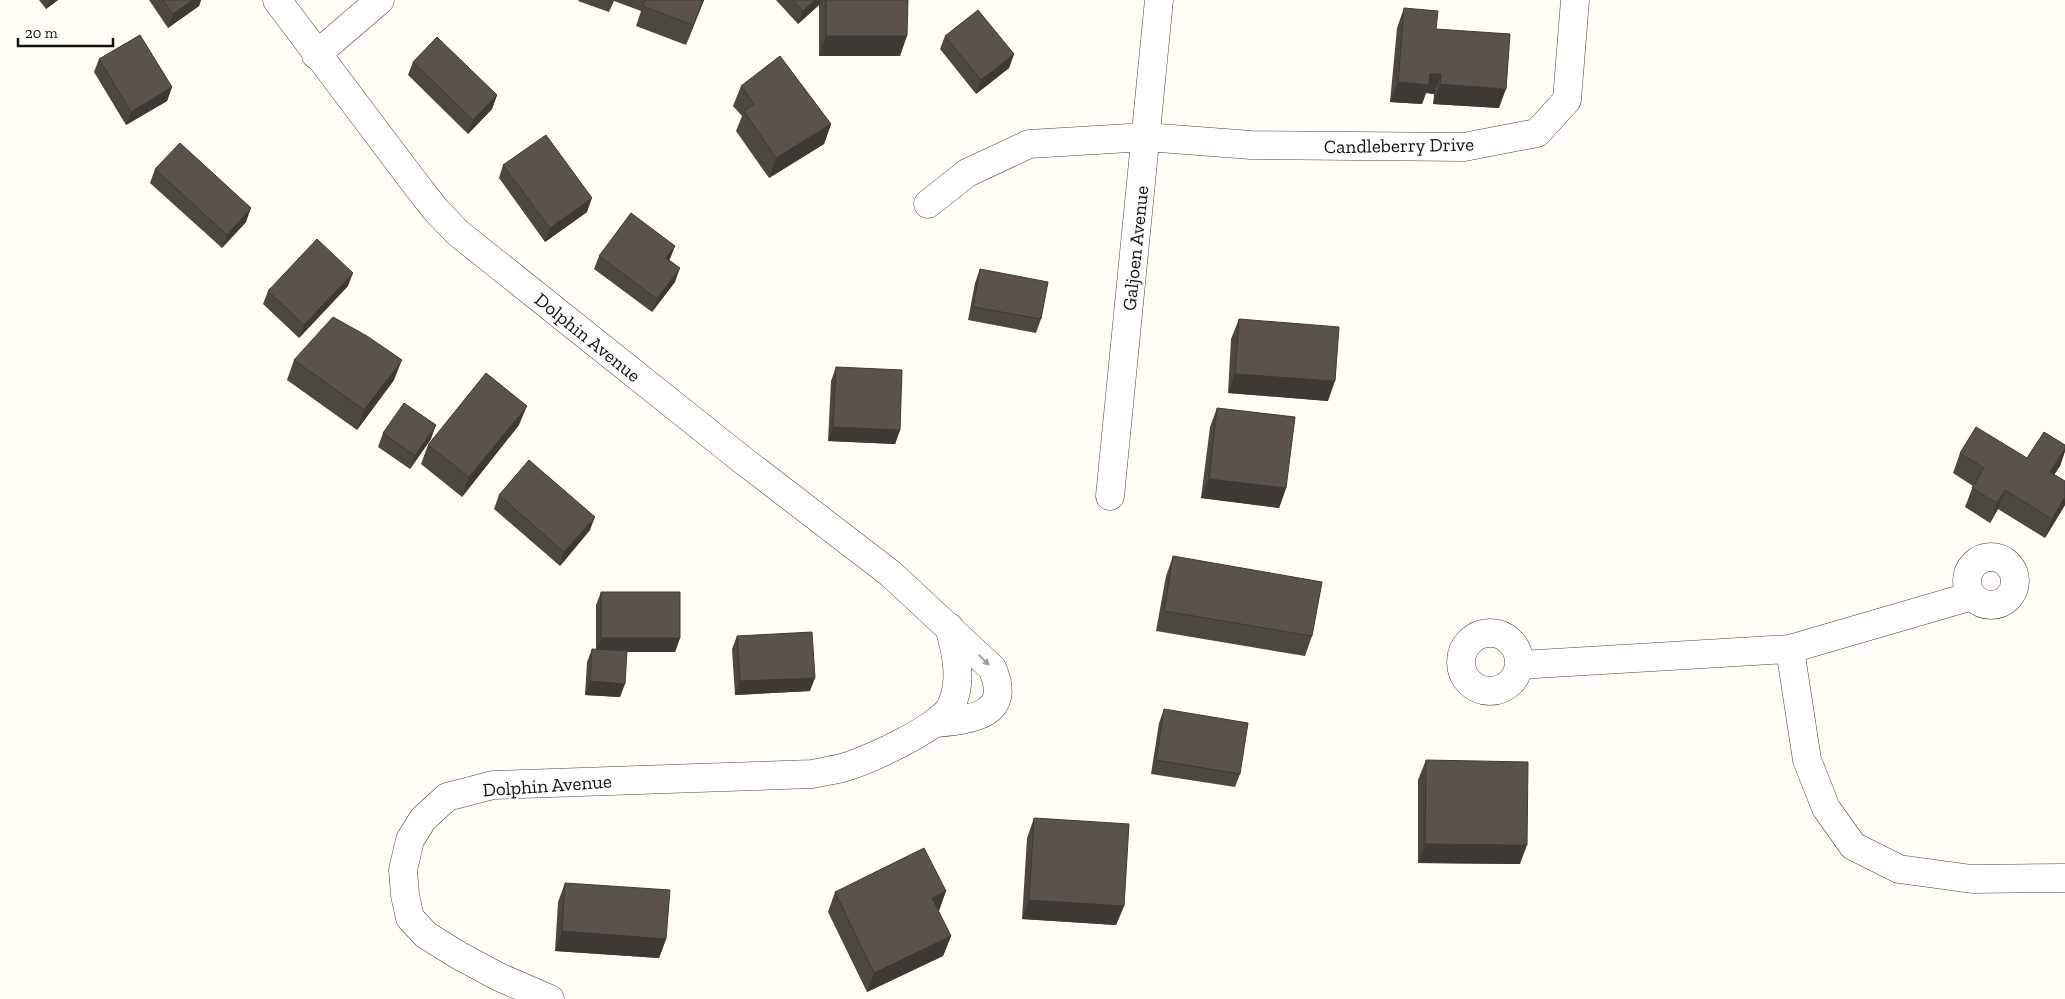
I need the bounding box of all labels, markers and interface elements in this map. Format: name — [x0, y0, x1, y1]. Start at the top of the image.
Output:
scale bar — [18, 15, 112, 47]
text: 20 m — [25, 24, 58, 42]
street label: Candleberry Drive — [1324, 133, 1474, 158]
street label: Galjoen Avenue — [1117, 184, 1154, 312]
street label: Dolphin Avenue — [530, 288, 645, 387]
one-way arrow — [978, 654, 990, 666]
street label: Dolphin Avenue — [482, 770, 612, 801]

